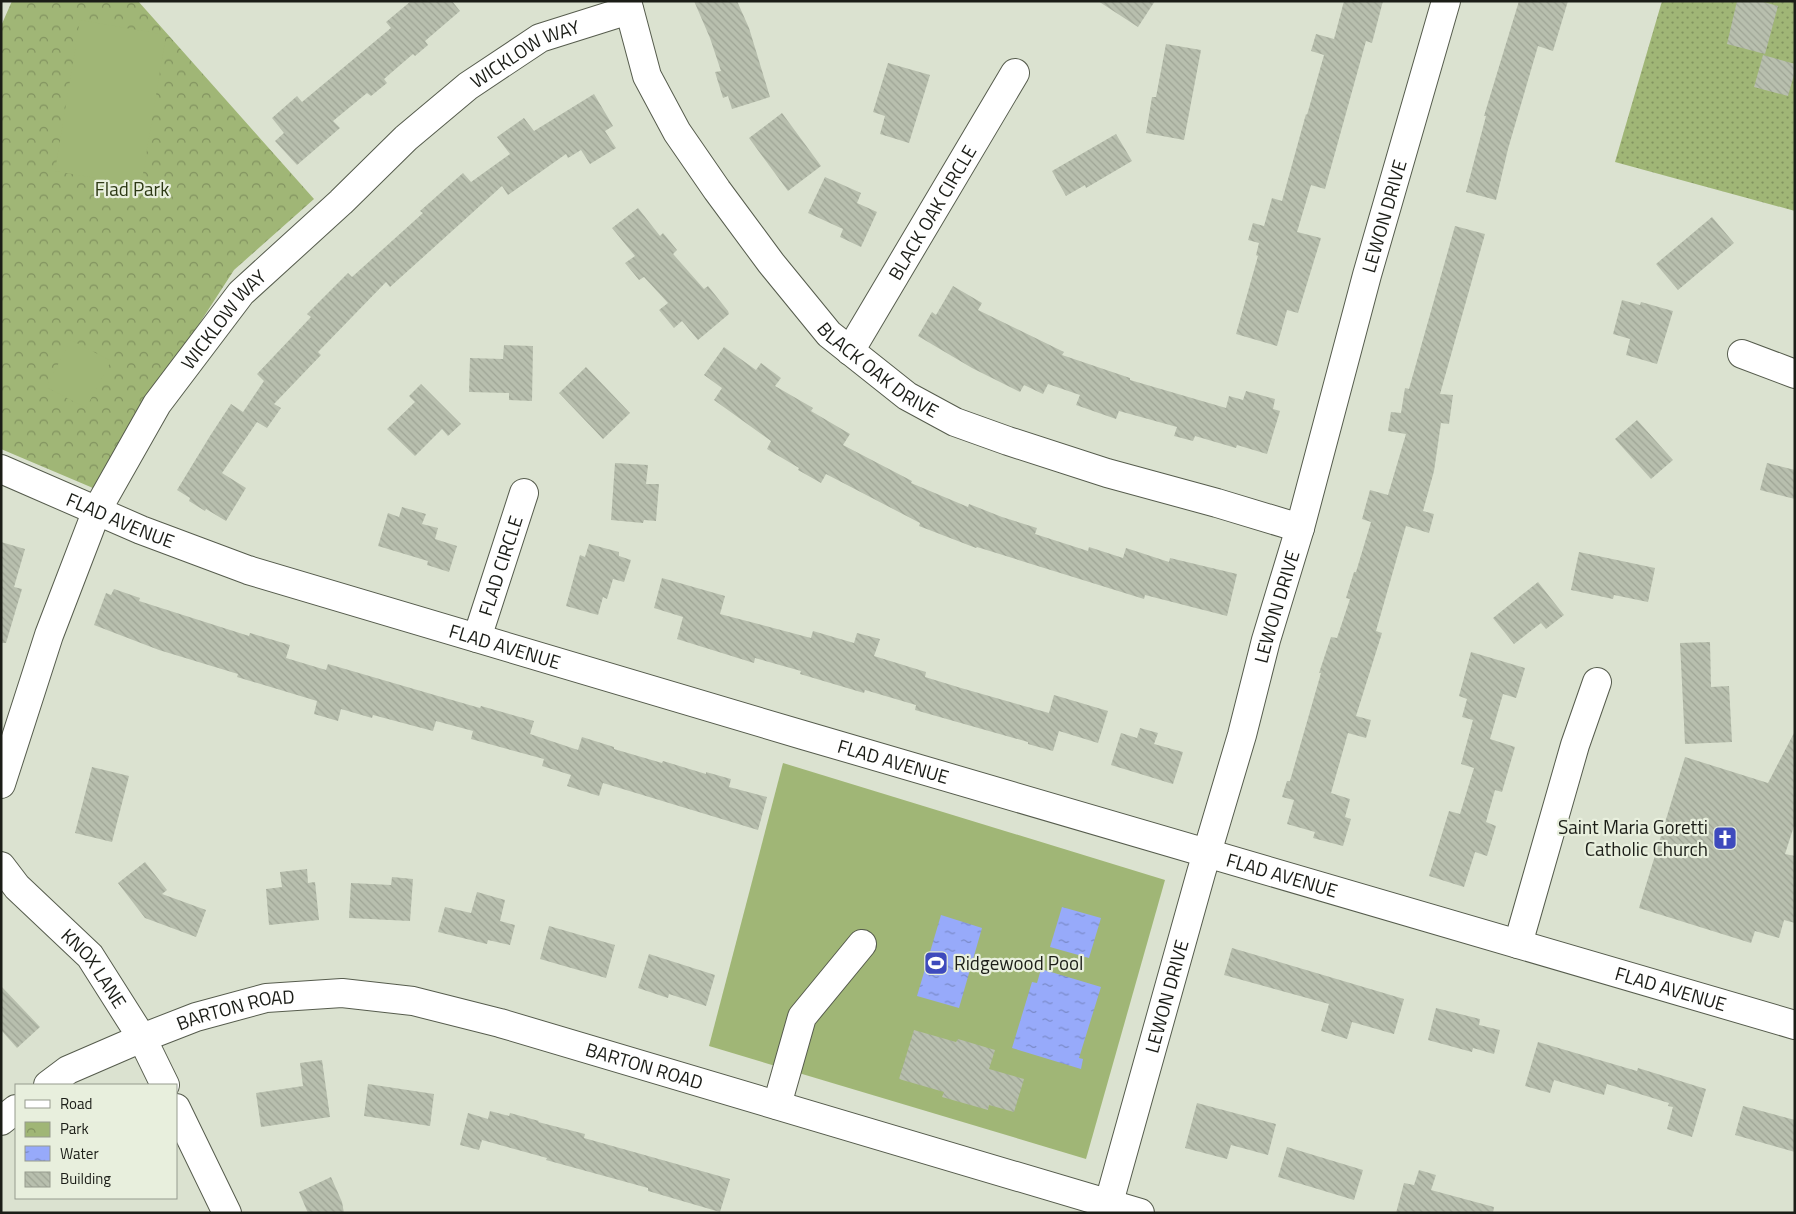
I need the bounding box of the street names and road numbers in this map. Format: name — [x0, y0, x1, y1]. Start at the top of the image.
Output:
street label: WICKLOW WAY — [464, 11, 584, 95]
street label: BLACK OAK CIRCLE — [880, 139, 983, 285]
street label: LEWON DRIVE — [1353, 156, 1414, 276]
street label: WICKLOW WAY — [173, 261, 273, 375]
street label: BLACK OAK DRIVE — [810, 315, 944, 425]
street label: FLAD AVENUE — [62, 484, 179, 555]
street label: FLAD CIRCLE — [470, 512, 530, 619]
street label: LEWON DRIVE — [1246, 546, 1306, 666]
street label: FLAD AVENUE — [446, 616, 564, 676]
street label: FLAD AVENUE — [834, 731, 953, 791]
street label: FLAD AVENUE — [1223, 845, 1341, 905]
street label: KNOX LANE — [55, 921, 134, 1014]
street label: LEWON DRIVE — [1136, 936, 1196, 1056]
street label: FLAD AVENUE — [1612, 958, 1730, 1018]
street label: BARTON ROAD — [172, 981, 295, 1037]
street label: BARTON ROAD — [582, 1034, 707, 1097]

